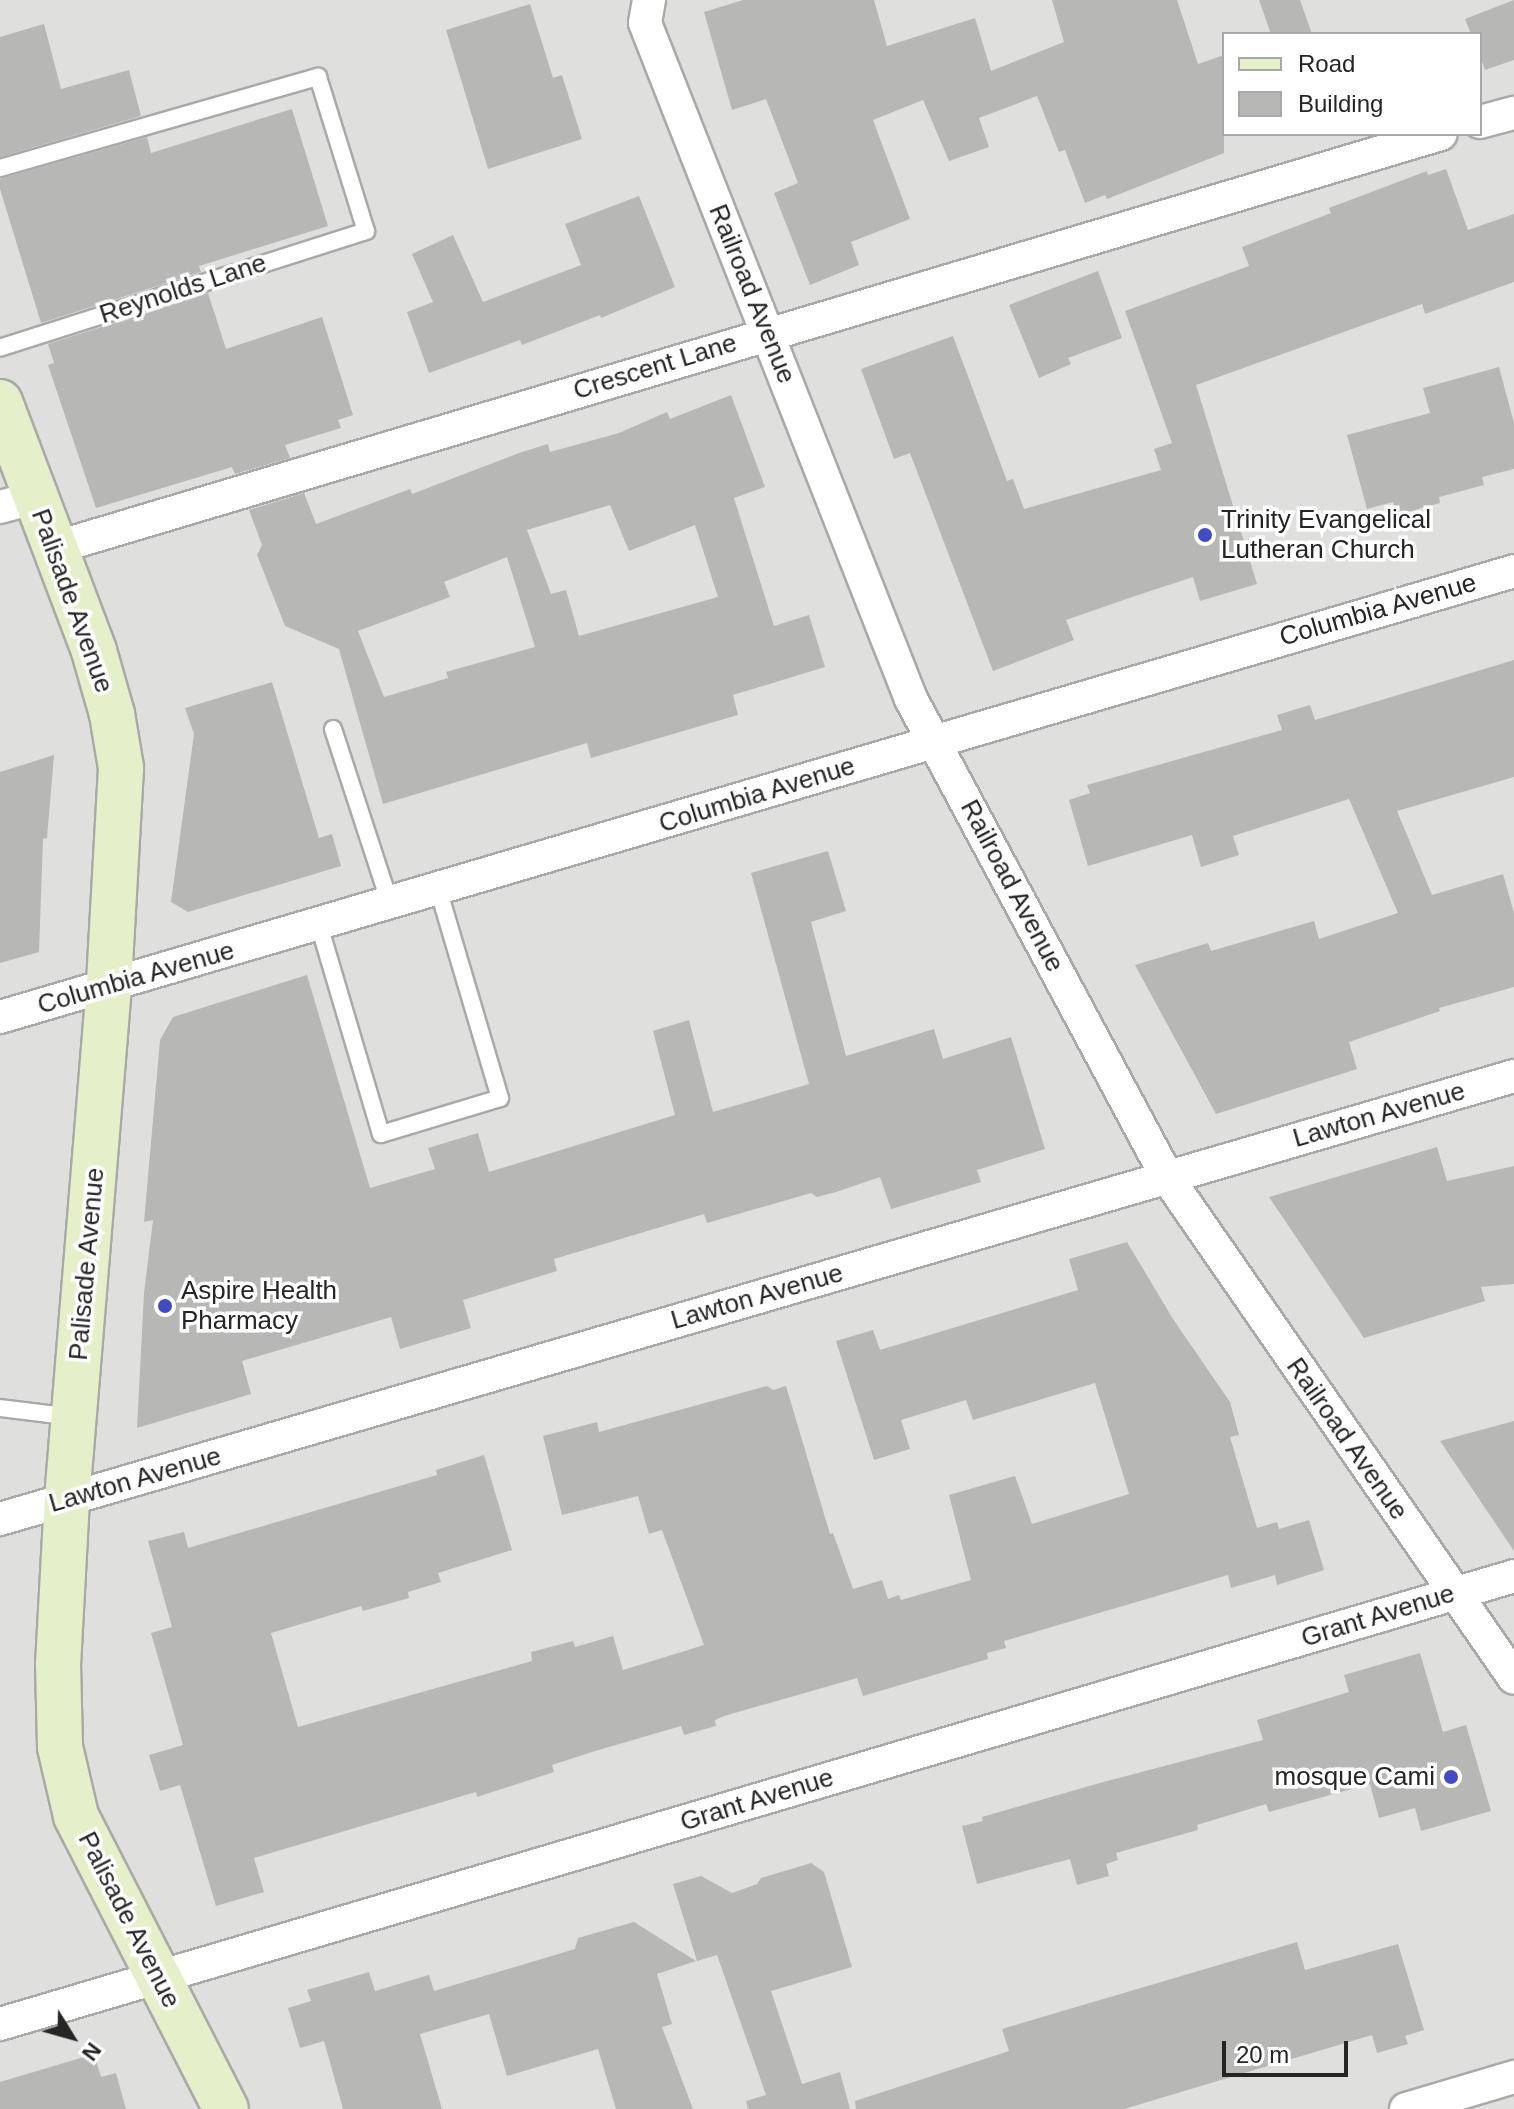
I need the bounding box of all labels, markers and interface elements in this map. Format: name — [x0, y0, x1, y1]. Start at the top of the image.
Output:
legend — [1222, 32, 1482, 136]
text: Road — [1298, 50, 1355, 77]
text: Building — [1298, 90, 1383, 117]
street label: Railroad Avenue — [702, 199, 802, 389]
street label: Reynolds Lane — [96, 247, 270, 331]
street label: Crescent Lane — [570, 327, 740, 407]
street label: Palisade Avenue — [24, 504, 120, 698]
place label: Trinity Evangelical Lutheran Church — [1221, 504, 1431, 566]
marker: Trinity Evangelical Lutheran Church — [1196, 526, 1214, 544]
street label: Columbia Avenue — [1275, 567, 1481, 653]
street label: Columbia Avenue — [655, 750, 859, 840]
street label: Railroad Avenue — [953, 794, 1071, 978]
street label: Columbia Avenue — [33, 935, 239, 1021]
street label: Lawton Avenue — [1289, 1075, 1469, 1155]
street label: Palisade Avenue — [63, 1166, 111, 1362]
street label: Lawton Avenue — [667, 1257, 847, 1337]
place label: Aspire Health Pharmacy — [181, 1275, 337, 1336]
marker: Aspire Health Pharmacy — [156, 1297, 174, 1315]
street label: Railroad Avenue — [1279, 1352, 1415, 1526]
street label: Lawton Avenue — [45, 1440, 225, 1520]
street label: Grant Avenue — [1297, 1578, 1459, 1654]
place label: mosque Cami — [1275, 1761, 1435, 1793]
street label: Grant Avenue — [676, 1762, 838, 1838]
marker: mosque Cami — [1442, 1768, 1460, 1786]
street label: Palisade Avenue — [71, 1826, 187, 2014]
north arrow — [32, 1997, 112, 2077]
scale bar — [1226, 2025, 1352, 2075]
text: N — [77, 2038, 106, 2066]
text: 20 m — [1236, 2041, 1289, 2068]

